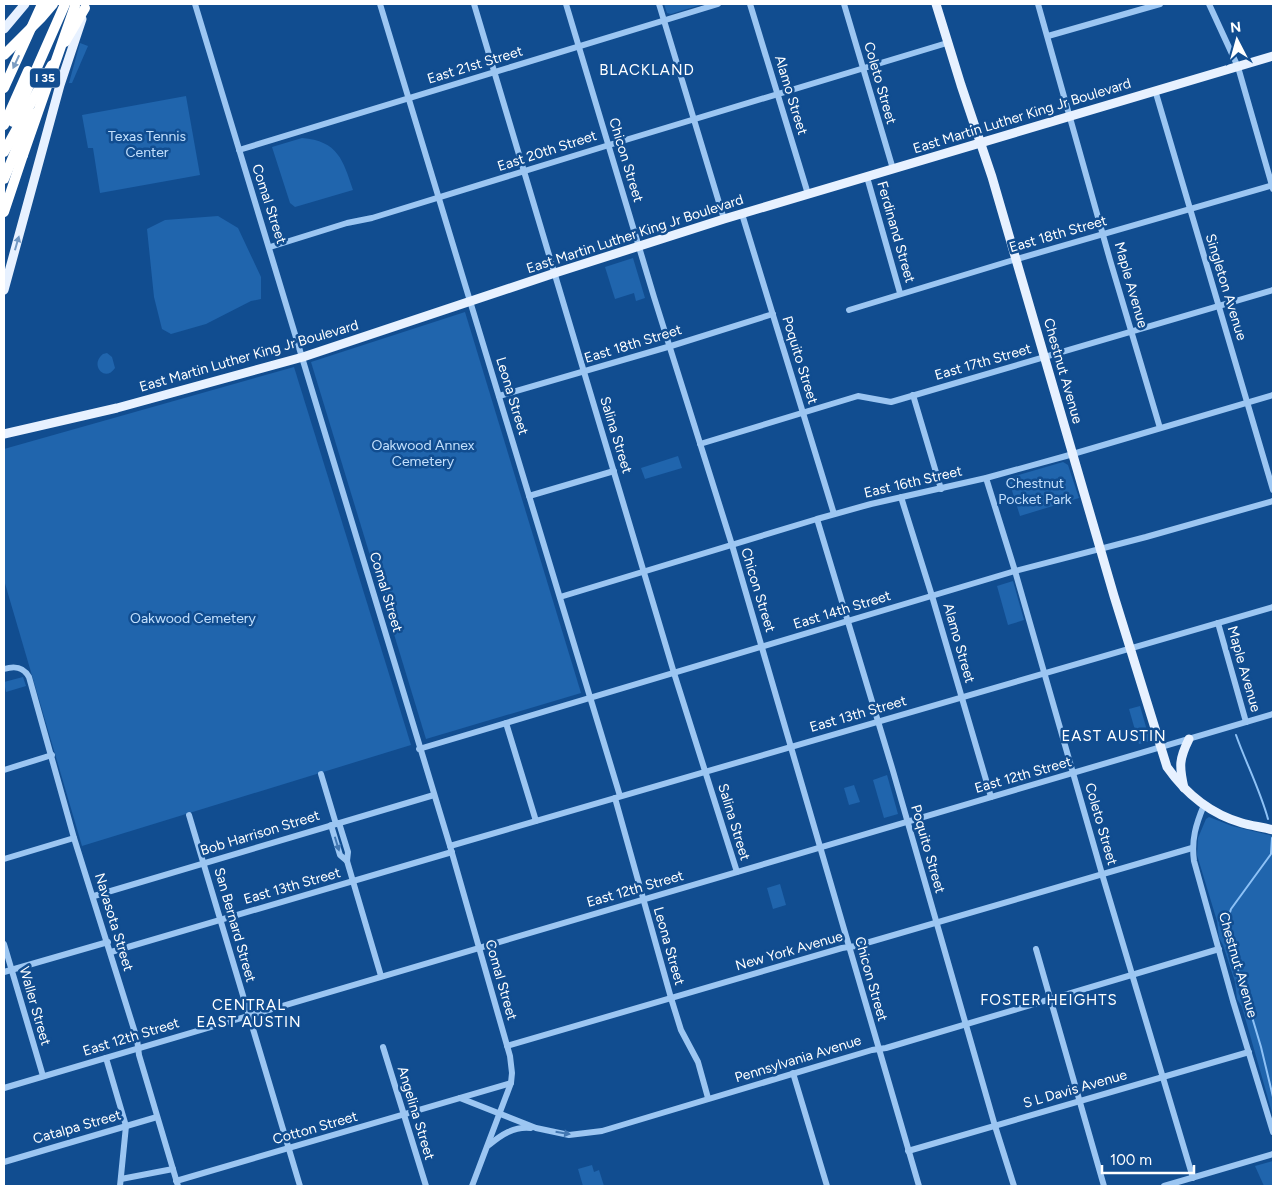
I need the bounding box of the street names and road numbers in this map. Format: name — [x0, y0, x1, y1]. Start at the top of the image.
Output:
street label: Coleto Street — [860, 40, 900, 126]
street label: East 21st Street — [425, 42, 525, 88]
street label: Alamo Street — [771, 53, 811, 137]
road number: I 35 — [30, 68, 60, 88]
street label: East Martin Luther King Jr Boulevard — [911, 75, 1133, 157]
street label: Chicon Street — [605, 116, 647, 204]
street label: East 20th Street — [495, 127, 599, 175]
street label: Comal Street — [248, 162, 290, 246]
street label: Ferdinand Street — [873, 179, 919, 285]
street label: East Martin Luther King Jr Boulevard — [524, 191, 746, 277]
street label: East 18th Street — [1007, 212, 1109, 256]
street label: Singleton Avenue — [1202, 232, 1250, 343]
street label: Maple Avenue — [1111, 240, 1152, 330]
street label: Poquito Street — [779, 314, 821, 406]
street label: Chestnut Avenue — [1040, 316, 1086, 426]
street label: East Martin Luther King Jr Boulevard — [137, 317, 361, 395]
street label: East 18th Street — [582, 321, 684, 367]
street label: East 17th Street — [933, 340, 1033, 384]
street label: Leona Street — [492, 355, 532, 437]
street label: Salina Street — [596, 394, 636, 476]
street label: East 16th Street — [862, 462, 964, 502]
street label: Chicon Street — [737, 546, 779, 634]
street label: Comal Street — [366, 550, 406, 634]
street label: East 14th Street — [791, 587, 893, 633]
street label: Alamo Street — [939, 601, 979, 685]
street label: Maple Avenue — [1224, 624, 1265, 714]
street label: East 13th Street — [808, 692, 908, 736]
street label: East 12th Street — [973, 753, 1073, 797]
street label: Salina Street — [714, 781, 754, 863]
street label: Coleto Street — [1081, 781, 1121, 867]
street label: Poquito Street — [907, 803, 949, 895]
street label: Bob Harrison Street — [198, 807, 322, 859]
street label: East 13th Street — [242, 864, 342, 908]
street label: San Bernard Street — [210, 866, 260, 984]
street label: East 12th Street — [585, 867, 685, 911]
street label: Navasota Street — [91, 871, 137, 973]
street label: Leona Street — [650, 905, 688, 987]
street label: Chestnut Avenue — [1215, 910, 1261, 1020]
street label: New York Avenue — [733, 927, 845, 974]
street label: Chicon Street — [851, 935, 891, 1023]
street label: Comal Street — [481, 938, 521, 1022]
street label: Waller Street — [16, 965, 54, 1047]
street label: East 12th Street — [81, 1014, 181, 1060]
street label: Pennsylvania Avenue — [733, 1032, 864, 1086]
street label: Angelina Street — [394, 1064, 438, 1162]
street label: S L Davis Avenue — [1021, 1066, 1129, 1112]
street label: Catalpa Street — [31, 1106, 123, 1148]
street label: Cotton Street — [271, 1108, 359, 1148]

